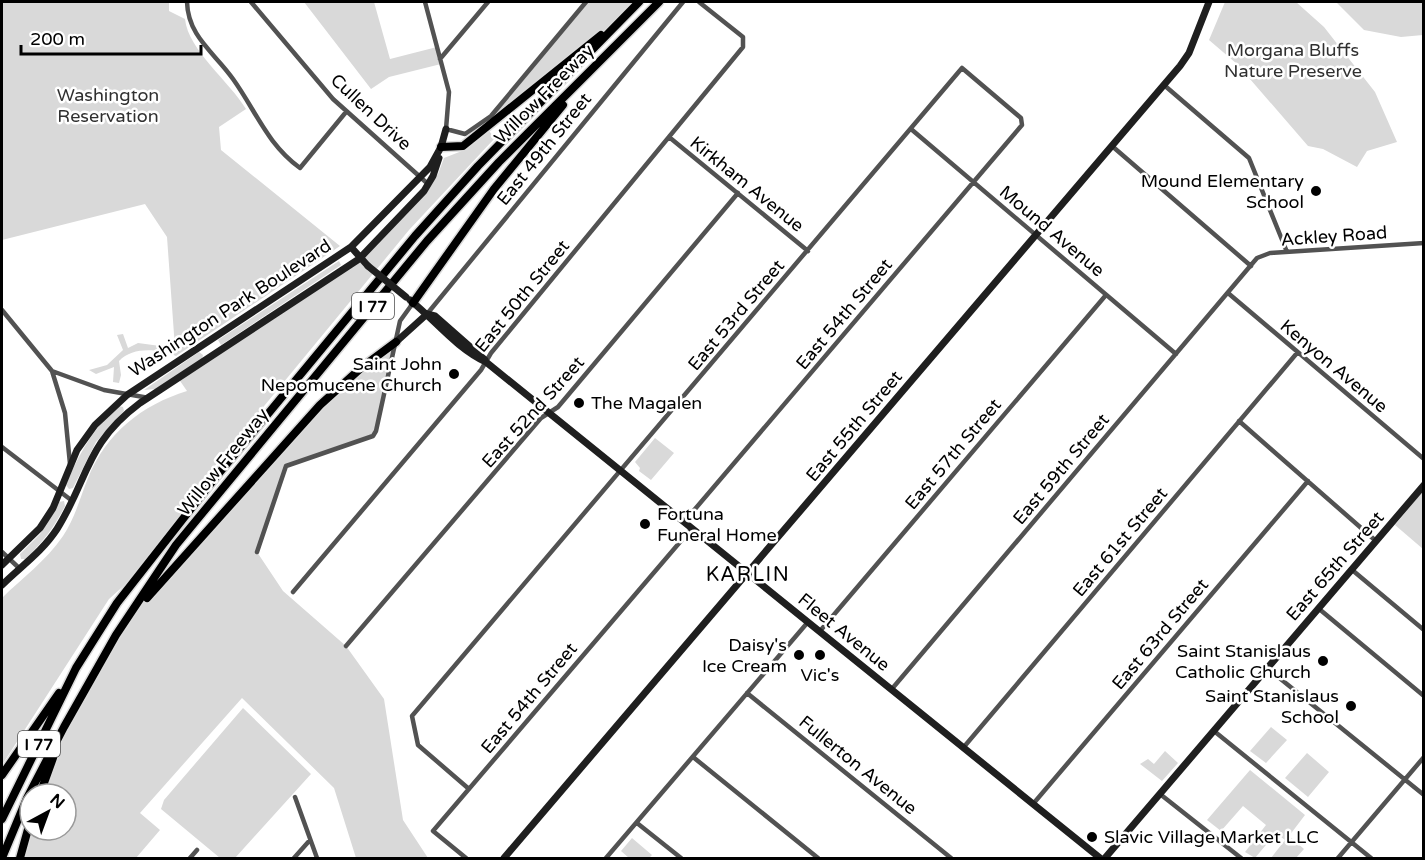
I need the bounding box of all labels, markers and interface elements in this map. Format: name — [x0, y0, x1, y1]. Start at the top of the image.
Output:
scale bar — [21, 18, 201, 56]
text: 200 m — [30, 28, 85, 50]
street label: Willow Freeway — [489, 39, 599, 149]
park label: Morgana Bluffs Nature Preserve — [1224, 39, 1362, 82]
street label: Cullen Drive — [326, 69, 416, 155]
park label: Washington Reservation — [57, 84, 159, 127]
street label: East 49th Street — [492, 88, 596, 210]
street label: Kirkham Avenue — [686, 131, 808, 237]
place label: Mound Elementary School — [1141, 170, 1304, 213]
street label: Mound Avenue — [995, 181, 1109, 281]
marker: Mound Elementary School — [1309, 184, 1323, 198]
street label: Ackley Road — [1280, 221, 1388, 251]
street label: Washington Park Boulevard — [125, 234, 335, 382]
street label: East 50th Street — [470, 235, 574, 357]
street label: East 54th Street — [791, 254, 897, 374]
street label: East 53rd Street — [683, 255, 789, 375]
road number: I 77 — [352, 293, 394, 319]
street label: Kenyon Avenue — [1276, 315, 1392, 417]
street label: East 52nd Street — [477, 352, 589, 472]
place label: Saint John Nepomucene Church — [261, 353, 442, 396]
street label: East 55th Street — [801, 366, 907, 486]
marker: Saint John Nepomucene Church — [447, 367, 461, 381]
place label: The Magalen — [591, 392, 702, 414]
street label: East 57th Street — [900, 394, 1006, 514]
marker: The Magalen — [572, 396, 586, 410]
street label: Willow Freeway — [173, 403, 273, 520]
street label: East 59th Street — [1008, 409, 1114, 529]
street label: East 61st Street — [1068, 483, 1172, 601]
place label: Fortuna Funeral Home — [657, 503, 777, 546]
street label: East 65th Street — [1281, 507, 1389, 625]
marker: Fortuna Funeral Home — [638, 517, 652, 531]
district label: KARLIN — [706, 563, 790, 587]
street label: East 63rd Street — [1107, 574, 1213, 694]
street label: Fleet Avenue — [794, 588, 894, 676]
place label: Daisy's Ice Cream — [702, 634, 787, 677]
street label: East 54th Street — [476, 638, 582, 758]
place label: Saint Stanislaus Catholic Church — [1175, 640, 1311, 683]
marker: Daisy's Ice Cream — [792, 648, 806, 662]
marker: Vic's — [813, 648, 827, 662]
marker: Saint Stanislaus Catholic Church — [1316, 654, 1330, 668]
place label: Vic's — [800, 664, 840, 686]
place label: Saint Stanislaus School — [1205, 685, 1339, 728]
marker: Saint Stanislaus School — [1344, 699, 1358, 713]
street label: Fullerton Avenue — [795, 711, 921, 819]
road number: I 77 — [18, 731, 60, 757]
north arrow — [18, 782, 78, 842]
text: N — [46, 790, 69, 813]
place label: Slavic Village Market LLC — [1104, 826, 1319, 848]
marker: Slavic Village Market LLC — [1085, 830, 1099, 844]

